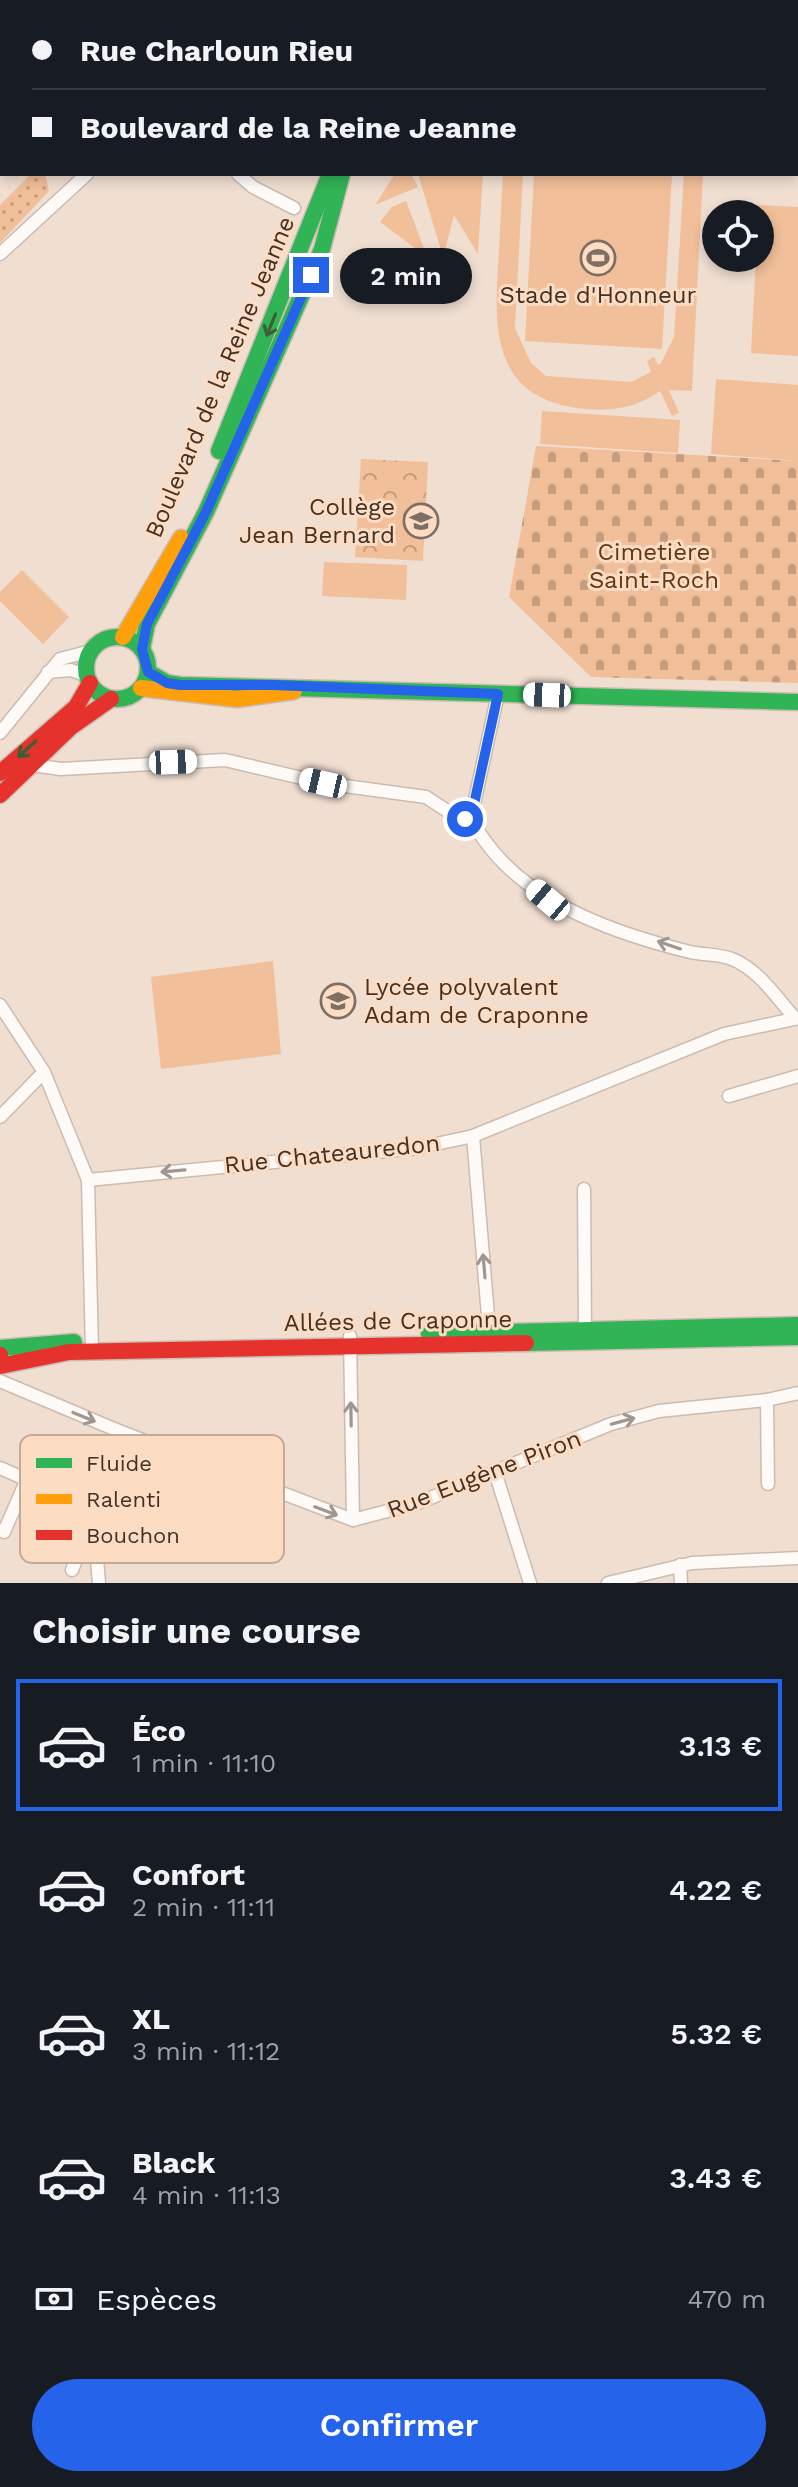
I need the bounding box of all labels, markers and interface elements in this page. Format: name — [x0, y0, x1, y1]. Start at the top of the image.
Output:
text: Rue Charloun Rieu — [80, 33, 353, 68]
text: Boulevard de la Reine Jeanne — [80, 110, 517, 145]
map controls — [702, 200, 774, 272]
button: locate — [702, 200, 774, 272]
street label: Boulevard de la Reine Jeanne — [139, 212, 301, 542]
sports icon: Stade d'Honneur — [579, 239, 617, 277]
callout: 2 min — [339, 247, 471, 303]
route end — [293, 257, 329, 293]
text: 2 min — [370, 261, 442, 291]
place label: Stade d'Honneur — [500, 281, 697, 309]
one-way arrow — [262, 312, 277, 337]
place label: Collège Jean Bernard — [239, 493, 395, 549]
school or university icon: Collège Jean Bernard — [402, 502, 440, 540]
park label: Cimetière Saint-Roch — [589, 538, 719, 594]
car — [523, 682, 571, 708]
one-way arrow — [17, 739, 37, 757]
car — [149, 749, 197, 775]
car — [297, 766, 349, 800]
route start — [447, 801, 483, 837]
car — [522, 875, 574, 925]
one-way arrow — [657, 937, 682, 952]
place label: Lycée polyvalent Adam de Craponne — [364, 973, 589, 1029]
school or university icon: Lycée polyvalent Adam de Craponne — [319, 982, 357, 1020]
street label: Rue Chateauredon — [223, 1129, 441, 1179]
one-way arrow — [160, 1163, 187, 1178]
one-way arrow — [476, 1253, 491, 1280]
street label: Allées de Craponne — [283, 1305, 513, 1337]
one-way arrow — [343, 1401, 359, 1428]
one-way arrow — [71, 1411, 96, 1425]
one-way arrow — [609, 1413, 635, 1428]
street label: Rue Eugène Piron — [383, 1424, 585, 1524]
legend — [20, 1435, 284, 1563]
text: Fluide — [86, 1451, 152, 1476]
text: Ralenti — [86, 1487, 161, 1512]
one-way arrow — [313, 1505, 338, 1519]
text: Bouchon — [86, 1523, 180, 1548]
text: Choisir une course — [32, 1610, 361, 1652]
icon: car — [36, 1709, 108, 1781]
text: Éco — [132, 1713, 186, 1748]
text: 3.13 € — [679, 1728, 762, 1763]
text: 1 min · 11:10 — [132, 1748, 276, 1778]
icon: car — [36, 1853, 108, 1925]
text: Confort — [132, 1857, 245, 1892]
text: 4.22 € — [669, 1872, 762, 1907]
text: 2 min · 11:11 — [132, 1892, 275, 1922]
icon: car — [36, 1997, 108, 2069]
text: XL — [132, 2001, 170, 2036]
text: 5.32 € — [671, 2016, 762, 2051]
text: 3 min · 11:12 — [132, 2036, 280, 2066]
icon: car — [36, 2141, 108, 2213]
text: Black — [132, 2145, 216, 2180]
text: 3.43 € — [669, 2160, 762, 2195]
text: 4 min · 11:13 — [132, 2180, 281, 2210]
icon: cash — [32, 2277, 76, 2321]
text: Espèces — [96, 2282, 217, 2317]
text: 470 m — [688, 2284, 766, 2314]
button: Confirmer — [32, 2379, 766, 2471]

